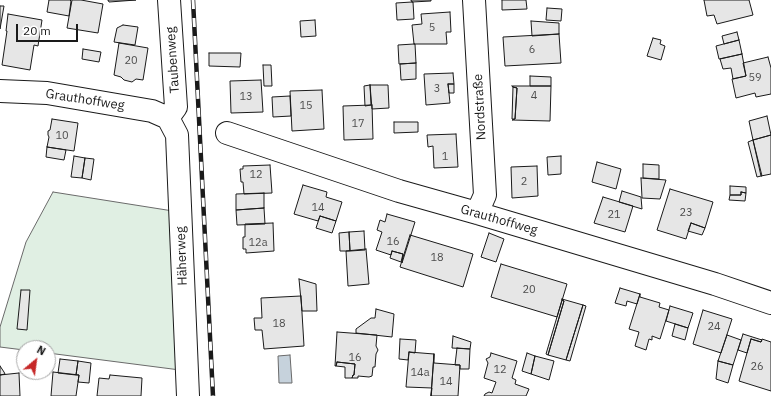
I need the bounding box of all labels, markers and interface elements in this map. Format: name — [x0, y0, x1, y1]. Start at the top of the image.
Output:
scale bar — [18, 16, 80, 42]
house number: 5 — [429, 21, 435, 35]
text: 20 m — [23, 23, 51, 38]
street label: Taubenweg — [163, 26, 183, 94]
house number: 6 — [529, 43, 535, 57]
house number: 20 — [124, 54, 138, 68]
house number: 59 — [748, 71, 762, 85]
street label: Nordstraße — [470, 73, 490, 141]
house number: 3 — [434, 82, 440, 96]
street label: Grauthoffweg — [44, 86, 126, 114]
house number: 4 — [531, 89, 537, 103]
house number: 13 — [239, 90, 253, 104]
house number: 15 — [299, 99, 313, 113]
house number: 17 — [351, 117, 365, 131]
house number: 10 — [55, 129, 69, 143]
house number: 1 — [442, 150, 448, 164]
house number: 12 — [249, 168, 263, 182]
house number: 2 — [521, 175, 527, 189]
house number: 14 — [311, 201, 325, 215]
street label: Grauthoffweg — [459, 202, 539, 238]
house number: 23 — [679, 206, 693, 220]
house number: 21 — [607, 208, 621, 222]
street label: Häherweg — [173, 226, 191, 286]
house number: 16 — [386, 235, 400, 249]
house number: 12a — [248, 236, 268, 250]
house number: 18 — [430, 251, 444, 265]
house number: 20 — [522, 283, 536, 297]
house number: 18 — [272, 317, 286, 331]
house number: 24 — [707, 320, 721, 334]
north arrow — [16, 340, 56, 380]
text: N — [34, 342, 48, 358]
house number: 16 — [348, 351, 362, 365]
house number: 26 — [750, 360, 764, 374]
house number: 12 — [493, 363, 507, 377]
house number: 14a — [410, 366, 430, 380]
house number: 14 — [439, 375, 453, 389]

